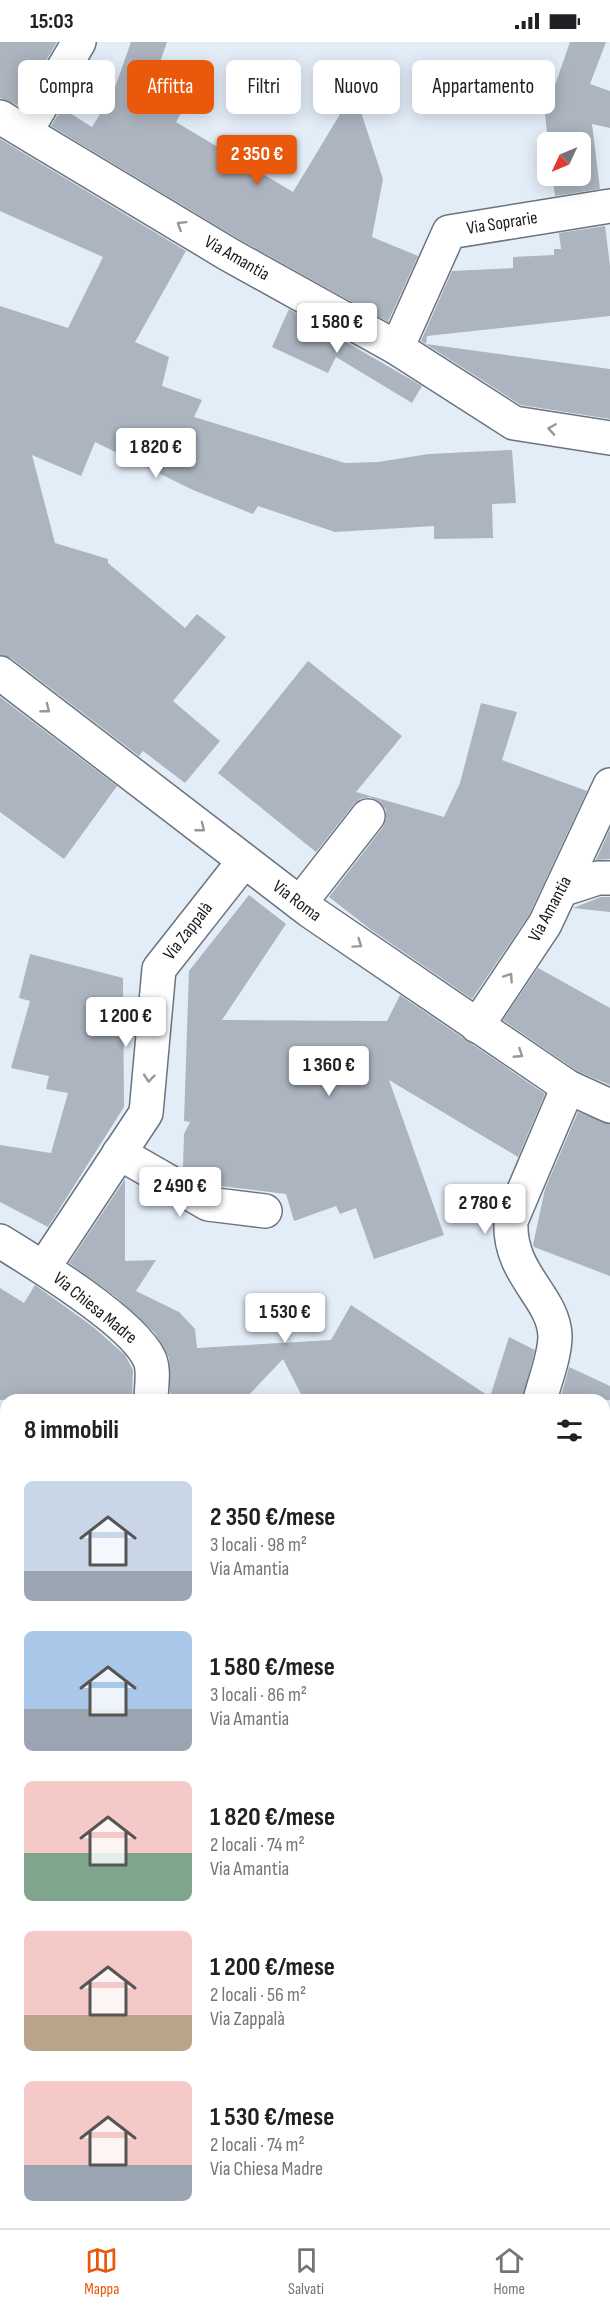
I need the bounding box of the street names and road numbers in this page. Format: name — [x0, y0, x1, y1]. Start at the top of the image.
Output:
street label: Via Soprarie — [465, 207, 539, 239]
street label: Via Amantia — [201, 231, 273, 285]
street label: Via Amantia — [524, 873, 576, 945]
street label: Via Roma — [269, 876, 325, 926]
street label: Via Zappalà — [159, 898, 217, 964]
street label: Via Chiesa Madre — [49, 1268, 141, 1348]

